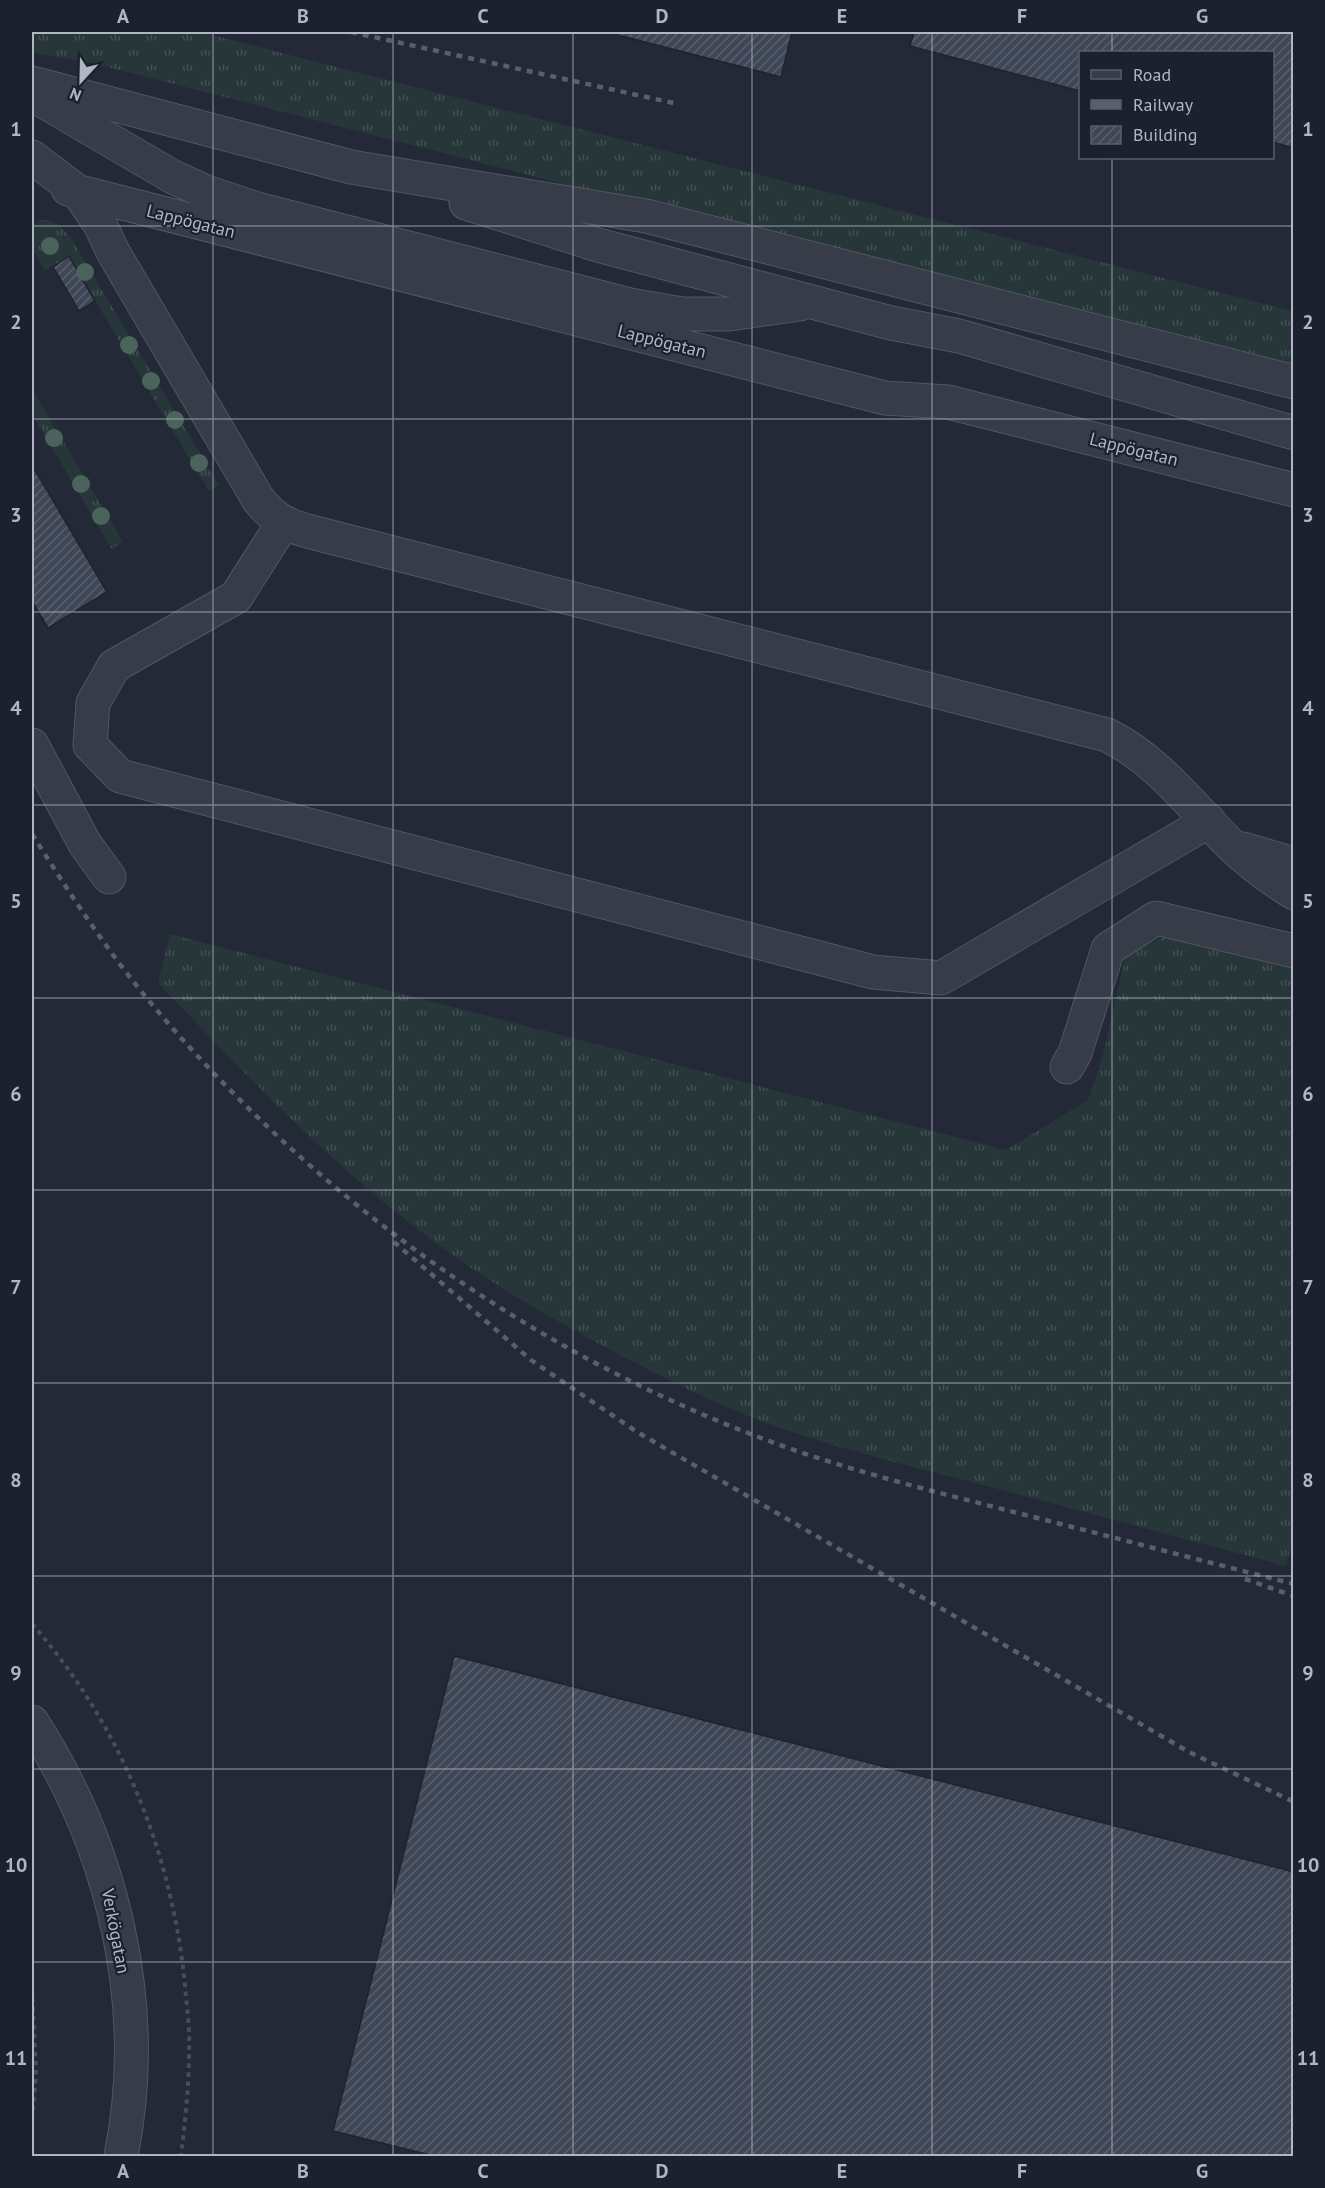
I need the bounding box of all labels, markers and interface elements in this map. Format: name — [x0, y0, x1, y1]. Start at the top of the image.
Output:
text: A — [117, 3, 130, 29]
text: B — [297, 3, 309, 29]
text: C — [477, 3, 489, 29]
text: D — [656, 3, 669, 29]
text: E — [837, 3, 847, 29]
text: F — [1017, 3, 1027, 29]
text: G — [1196, 3, 1208, 29]
north arrow — [51, 51, 111, 111]
legend — [1079, 51, 1274, 159]
text: Road — [1133, 63, 1171, 86]
text: N — [67, 84, 84, 106]
text: Railway — [1133, 93, 1194, 116]
text: 1 — [10, 116, 22, 142]
text: 1 — [1302, 116, 1314, 142]
text: Building — [1133, 123, 1197, 146]
street label: Lappögatan — [144, 199, 238, 243]
text: 2 — [10, 309, 22, 335]
text: 2 — [1302, 309, 1314, 335]
street label: Lappögatan — [615, 319, 709, 363]
street label: Lappögatan — [1087, 427, 1181, 471]
text: 3 — [10, 502, 22, 528]
text: 3 — [1302, 502, 1314, 528]
text: 4 — [10, 695, 22, 721]
text: 4 — [1302, 695, 1314, 721]
text: 5 — [10, 888, 22, 914]
text: 5 — [1302, 888, 1314, 914]
text: 6 — [10, 1081, 22, 1107]
text: 6 — [1302, 1081, 1314, 1107]
text: 7 — [10, 1274, 22, 1300]
text: 7 — [1302, 1274, 1314, 1300]
text: 8 — [10, 1467, 22, 1493]
text: 8 — [1302, 1467, 1314, 1493]
text: 9 — [10, 1660, 22, 1686]
text: 9 — [1302, 1660, 1314, 1686]
text: 10 — [5, 1852, 27, 1878]
text: 10 — [1297, 1852, 1319, 1878]
street label: Verkögatan — [96, 1886, 135, 1975]
text: 11 — [5, 2045, 27, 2071]
text: 11 — [1297, 2045, 1319, 2071]
text: A — [117, 2158, 130, 2184]
text: B — [297, 2158, 309, 2184]
text: C — [477, 2158, 489, 2184]
text: D — [656, 2158, 669, 2184]
text: E — [837, 2158, 847, 2184]
text: F — [1017, 2158, 1027, 2184]
text: G — [1196, 2158, 1208, 2184]

